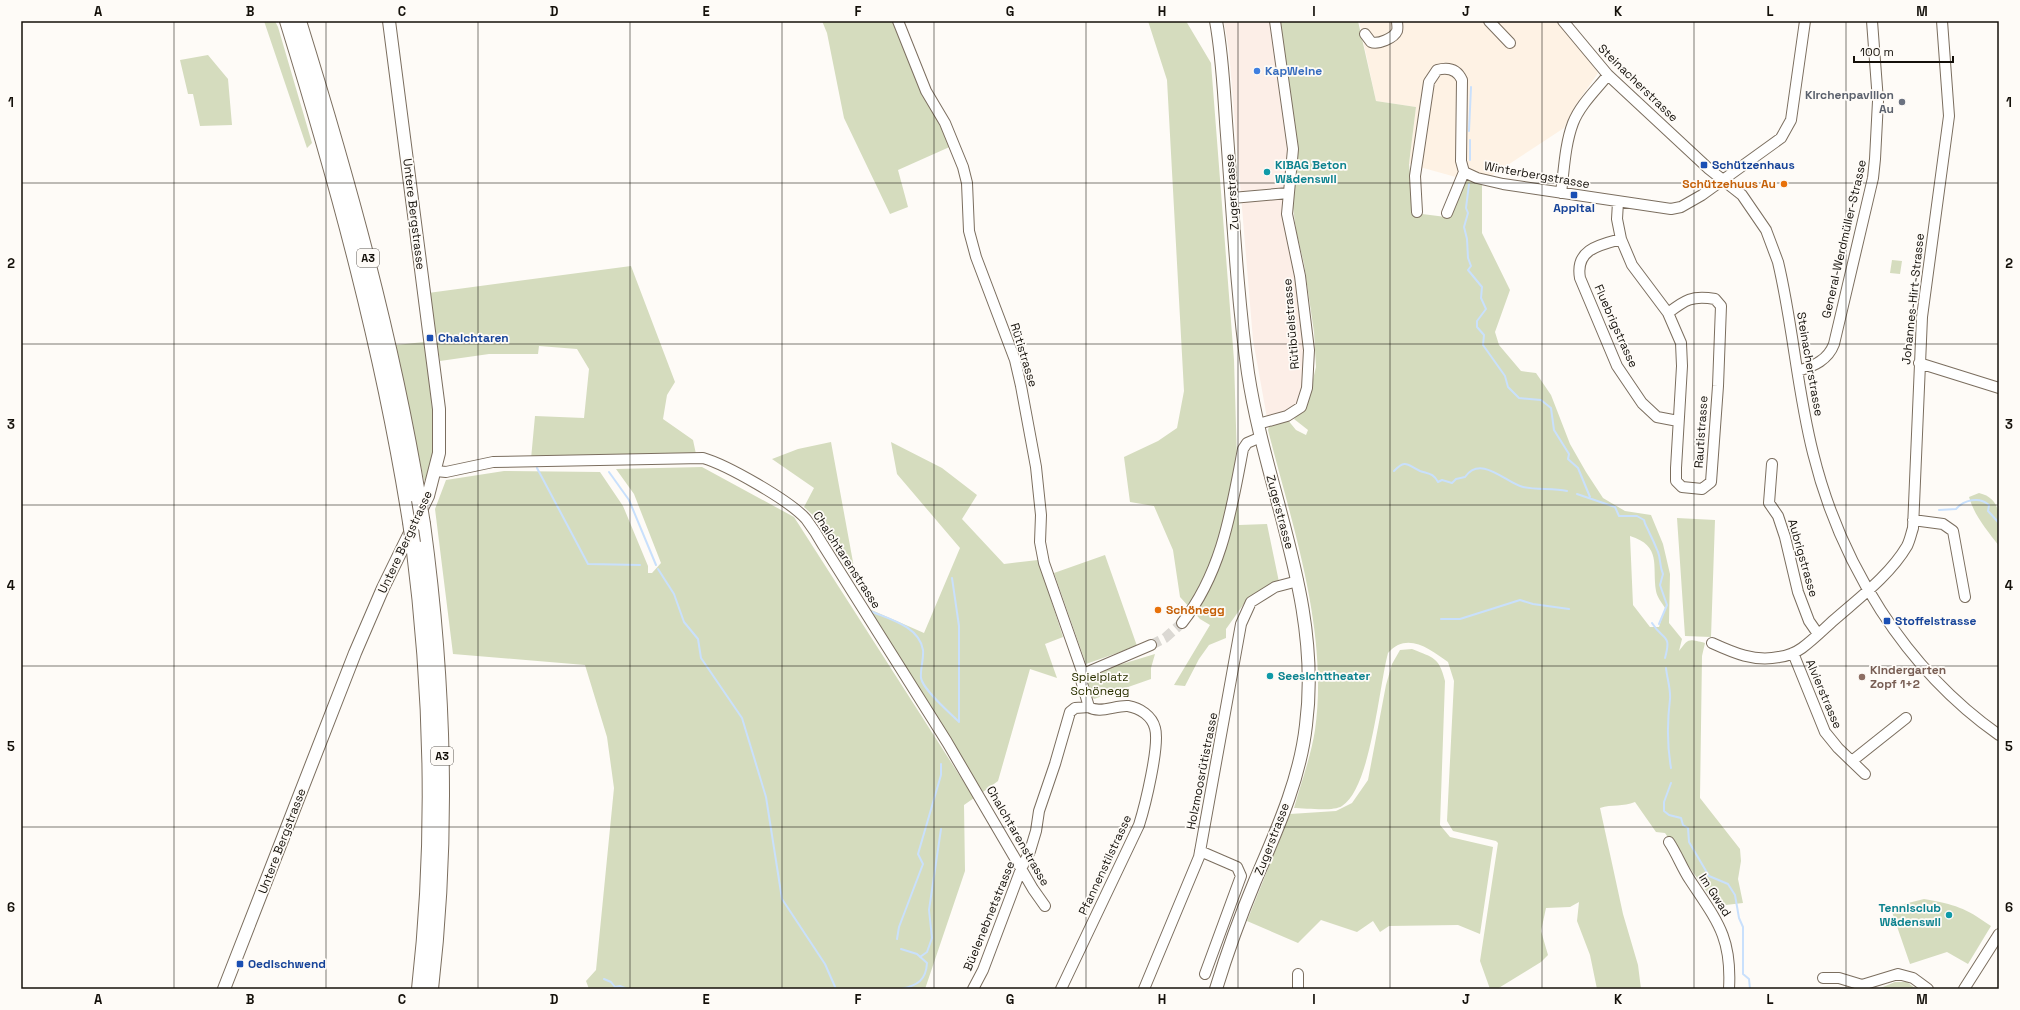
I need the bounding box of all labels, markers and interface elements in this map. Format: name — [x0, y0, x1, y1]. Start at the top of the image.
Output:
text: A — [94, 3, 103, 20]
text: B — [246, 3, 255, 20]
text: C — [398, 3, 406, 20]
text: D — [550, 3, 559, 20]
text: E — [702, 3, 710, 20]
text: F — [855, 3, 862, 20]
text: G — [1006, 3, 1014, 20]
text: H — [1158, 3, 1166, 20]
text: I — [1312, 3, 1316, 20]
text: J — [1462, 3, 1470, 20]
text: K — [1614, 3, 1623, 20]
text: L — [1766, 3, 1774, 20]
text: M — [1916, 3, 1928, 20]
scale bar — [1854, 38, 1953, 64]
street label: Steinacherstrasse — [1595, 41, 1681, 125]
text: 100 m — [1860, 44, 1894, 60]
place label: KapWeine — [1265, 63, 1322, 79]
marker: KapWeine — [1252, 66, 1262, 76]
place label: Kirchenpavillon Au — [1805, 87, 1894, 117]
text: 1 — [8, 94, 14, 111]
text: 1 — [2006, 94, 2012, 111]
marker: Kirchenpavillon Au — [1897, 97, 1907, 107]
street label: Zugerstrasse — [1221, 154, 1243, 230]
place label: KIBAG Beton Wädenswil — [1275, 157, 1347, 187]
place label: Schützenhaus — [1712, 157, 1795, 173]
street label: Untere Bergstrasse — [399, 158, 429, 270]
street label: Winterbergstrasse — [1483, 158, 1591, 192]
street label: General-Werdmüller-Strasse — [1818, 158, 1870, 320]
marker: Schützenhaus — [1699, 160, 1709, 170]
marker: KIBAG Beton Wädenswil — [1262, 167, 1272, 177]
place label: Schützehuus Au — [1682, 176, 1776, 192]
marker: Schützehuus Au — [1779, 179, 1789, 189]
marker: Appital — [1569, 190, 1579, 200]
place label: Appital — [1553, 200, 1595, 216]
street label: Johannes-Hirt-Strasse — [1898, 233, 1928, 365]
road number: A3 — [357, 249, 379, 267]
text: 2 — [7, 255, 15, 272]
text: 2 — [2005, 255, 2013, 272]
street label: Rütibüelstrasse — [1279, 278, 1303, 370]
street label: Fluebrigstrasse — [1591, 282, 1641, 370]
street label: Steinacherstrasse — [1793, 311, 1827, 417]
street label: Rütistrasse — [1007, 321, 1041, 389]
place label: Chalchtaren — [438, 330, 509, 346]
marker: Chalchtaren — [425, 333, 435, 343]
street label: Rautistrasse — [1690, 395, 1712, 469]
text: 3 — [7, 416, 15, 433]
text: 3 — [2005, 416, 2013, 433]
street label: Zugerstrasse — [1262, 473, 1298, 551]
street label: Untere Bergstrasse — [374, 488, 436, 596]
street label: Chalchtarenstrasse — [810, 508, 884, 612]
street label: Aubrigstrasse — [1784, 517, 1822, 599]
text: 4 — [7, 577, 15, 594]
text: 4 — [2005, 577, 2013, 594]
place label: Schönegg — [1166, 602, 1225, 618]
marker: Schönegg — [1153, 605, 1163, 615]
place label: Stoffelstrasse — [1895, 613, 1976, 629]
marker: Stoffelstrasse — [1882, 616, 1892, 626]
street label: Alvierstrasse — [1802, 657, 1846, 731]
place label: Kindergarten Zopf 1+2 — [1870, 662, 1946, 692]
place label: Seesichttheater — [1278, 668, 1370, 684]
park label: Spielplatz Schönegg — [1070, 669, 1130, 699]
marker: Seesichttheater — [1265, 671, 1275, 681]
marker: Kindergarten Zopf 1+2 — [1857, 672, 1867, 682]
street label: Holzmoosrütistrasse — [1183, 711, 1221, 831]
text: 5 — [7, 738, 15, 755]
text: 5 — [2005, 738, 2013, 755]
road number: A3 — [431, 747, 453, 765]
street label: Chalchtarenstrasse — [983, 783, 1053, 889]
street label: Untere Bergstrasse — [255, 786, 309, 896]
street label: Zugerstrasse — [1251, 801, 1293, 877]
street label: Pfannenstilstrasse — [1075, 812, 1135, 918]
street label: Büelenebnetstrasse — [960, 859, 1018, 973]
street label: Im Gwad — [1695, 870, 1735, 920]
text: 6 — [7, 899, 15, 916]
text: 6 — [2005, 899, 2013, 916]
place label: Tennisclub Wädenswil — [1879, 900, 1941, 930]
marker: Tennisclub Wädenswil — [1944, 910, 1954, 920]
place label: Oedischwend — [248, 956, 326, 972]
marker: Oedischwend — [235, 959, 245, 969]
text: A — [94, 991, 103, 1008]
text: B — [246, 991, 255, 1008]
text: C — [398, 991, 406, 1008]
text: D — [550, 991, 559, 1008]
text: E — [702, 991, 710, 1008]
text: F — [855, 991, 862, 1008]
text: G — [1006, 991, 1014, 1008]
text: H — [1158, 991, 1166, 1008]
text: I — [1312, 991, 1316, 1008]
text: J — [1462, 991, 1470, 1008]
text: K — [1614, 991, 1623, 1008]
text: L — [1766, 991, 1774, 1008]
text: M — [1916, 991, 1928, 1008]

